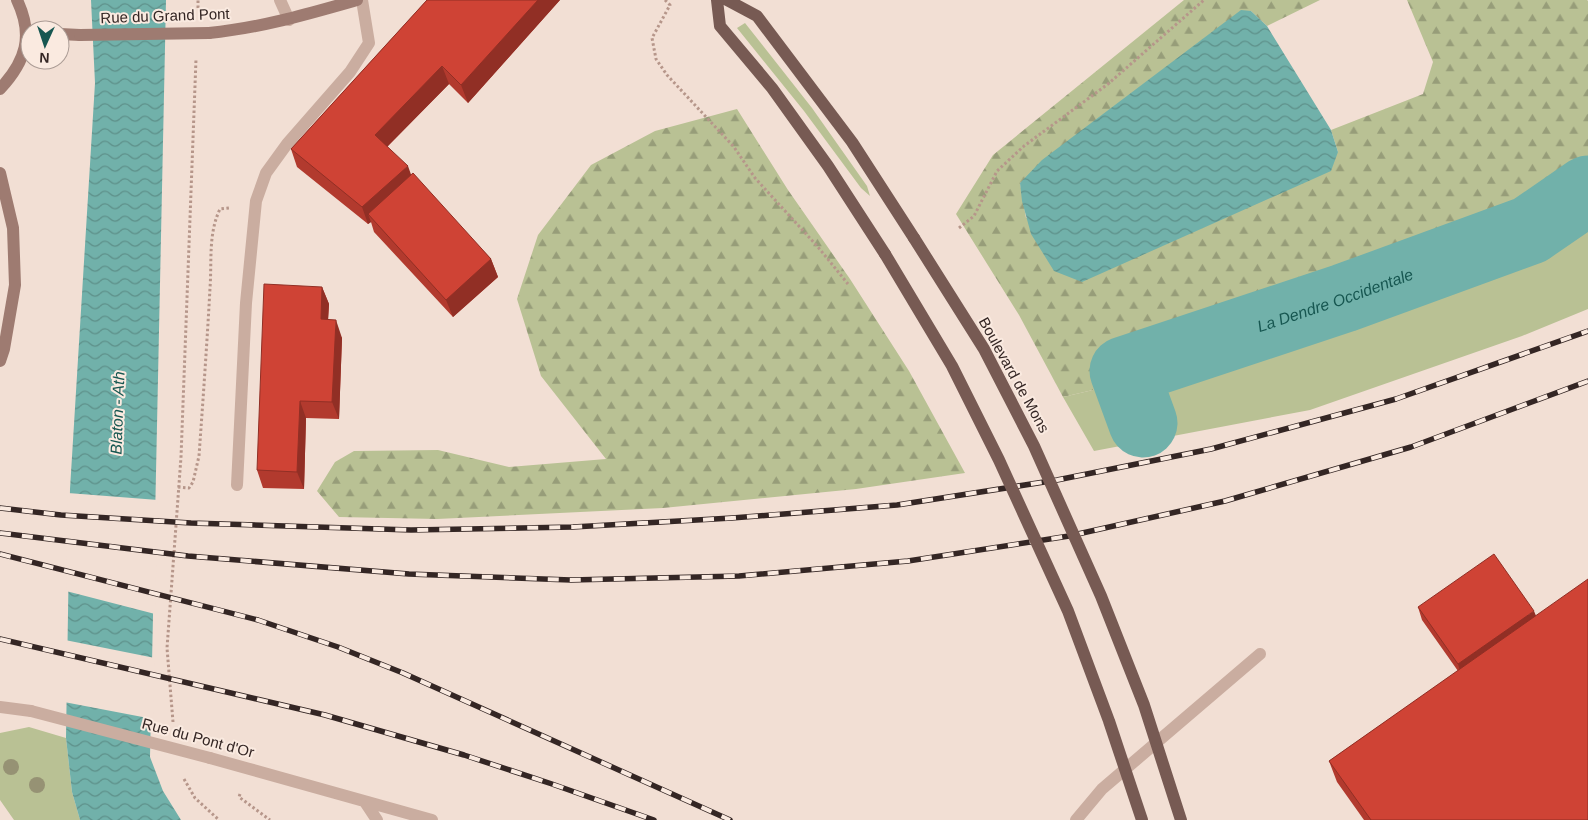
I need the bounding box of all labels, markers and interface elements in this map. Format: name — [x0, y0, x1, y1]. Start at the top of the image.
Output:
street label: Rue du Grand Pont — [100, 5, 231, 26]
north arrow — [20, 20, 70, 70]
text: N — [39, 50, 50, 66]
water label: La Dendre Occidentale — [1255, 265, 1415, 335]
street label: Boulevard de Mons — [976, 314, 1053, 435]
water label: Blaton - Ath — [108, 371, 127, 455]
street label: Rue du Pont d'Or — [140, 714, 256, 761]

